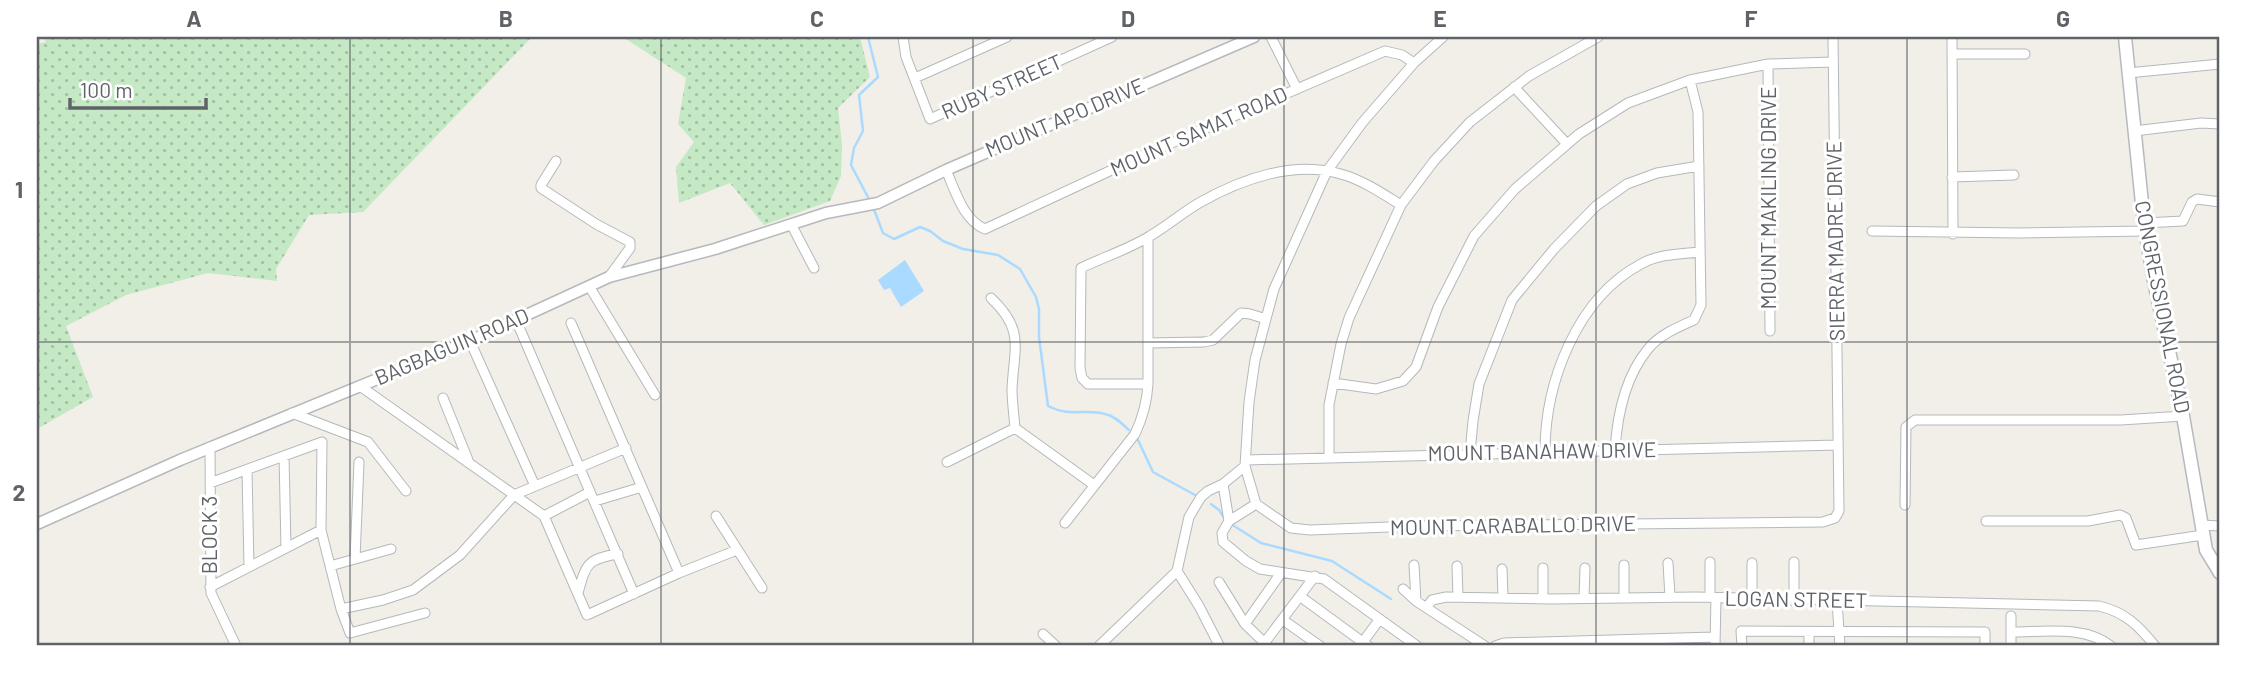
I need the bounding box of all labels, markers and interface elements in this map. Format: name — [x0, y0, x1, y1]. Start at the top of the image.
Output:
text: A — [186, 4, 202, 32]
text: B — [499, 4, 513, 32]
text: C — [810, 4, 824, 32]
text: D — [1121, 4, 1135, 32]
text: E — [1433, 4, 1447, 32]
text: F — [1745, 4, 1758, 32]
text: G — [2056, 4, 2070, 32]
street label: RUBY STREET — [937, 48, 1066, 123]
scale bar — [70, 66, 206, 110]
street label: MOUNT APO DRIVE — [981, 72, 1148, 161]
text: 100 m — [80, 77, 133, 102]
street label: MOUNT SAMAT ROAD — [1106, 80, 1291, 181]
street label: MOUNT MAKILING DRIVE — [1755, 87, 1780, 309]
street label: SIERRA MADRE DRIVE — [1820, 141, 1849, 341]
text: 1 — [15, 175, 23, 203]
street label: CONGRESSIONAL ROAD — [2131, 198, 2196, 415]
street label: BAGBAGUIN ROAD — [371, 302, 532, 389]
street label: MOUNT BANAHAW DRIVE — [1427, 436, 1657, 465]
text: 2 — [13, 478, 25, 506]
street label: BLOCK 3 — [196, 496, 221, 574]
street label: MOUNT CARABALLO DRIVE — [1390, 510, 1636, 539]
street label: LOGAN STREET — [1724, 585, 1868, 612]

